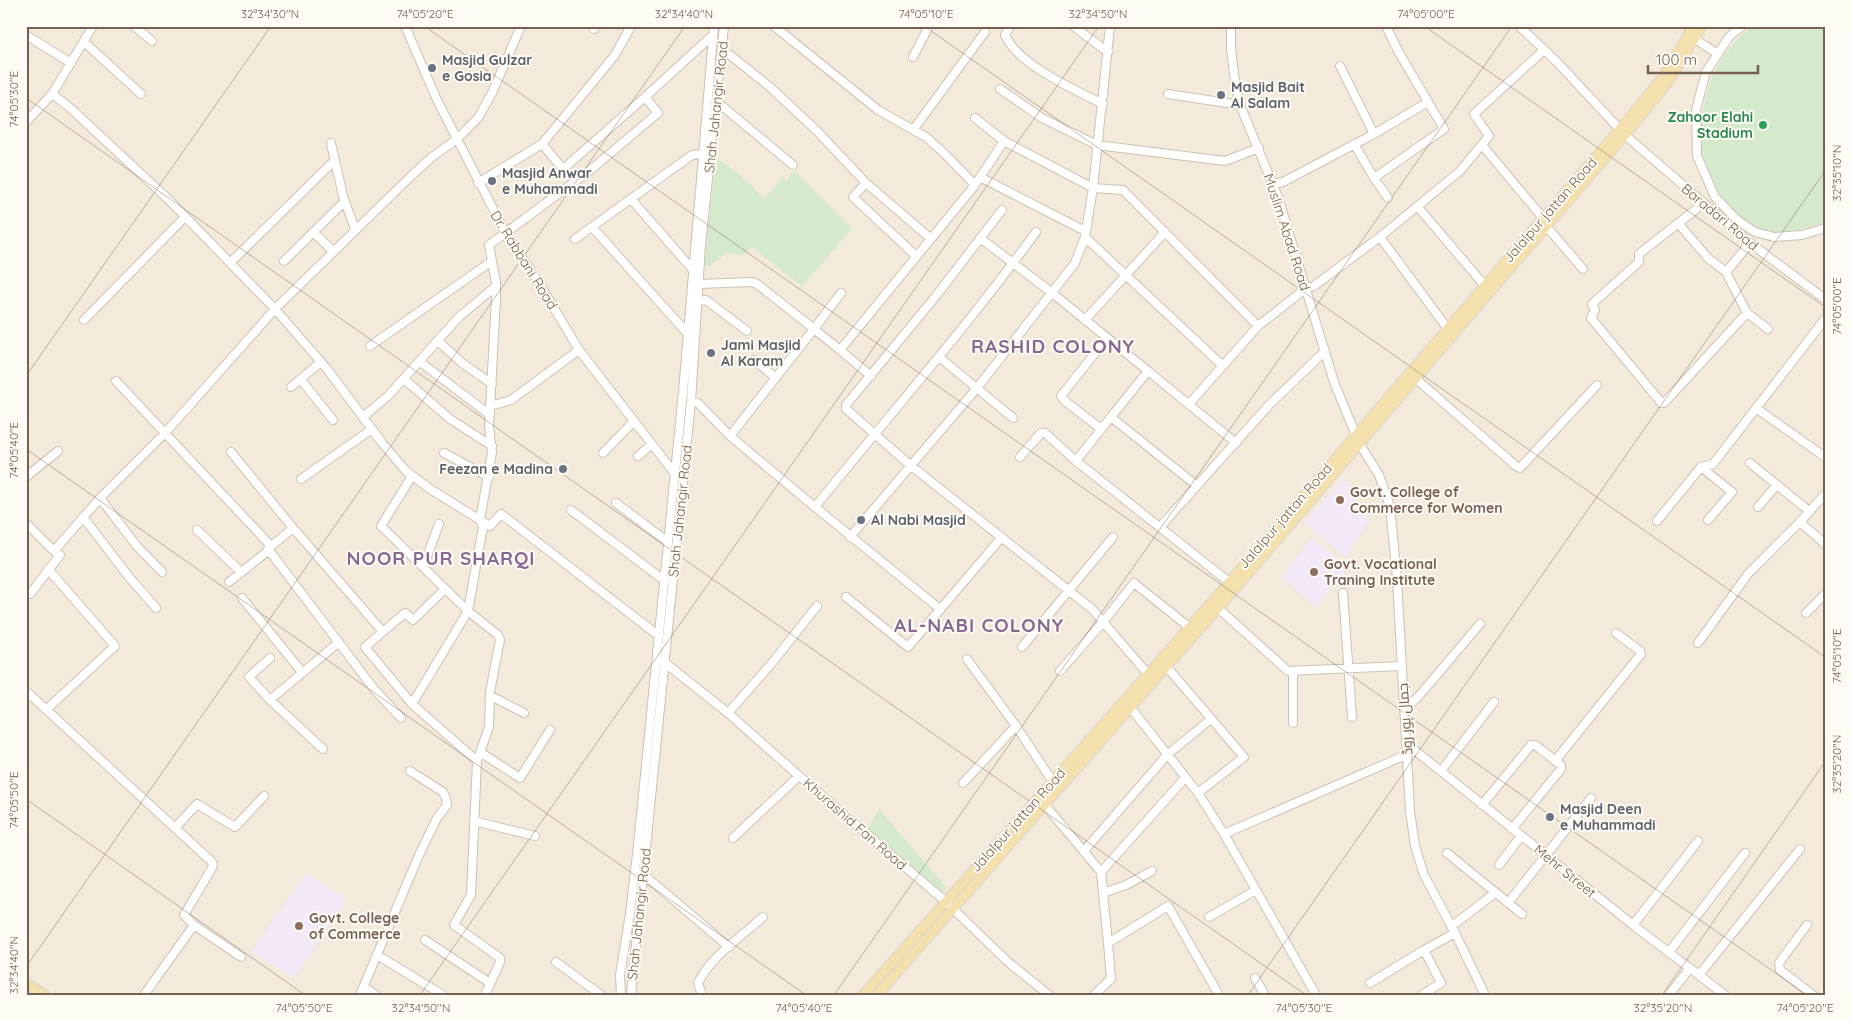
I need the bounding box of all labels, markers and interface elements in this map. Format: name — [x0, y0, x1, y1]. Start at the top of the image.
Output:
text: 32°34'30"N — [241, 6, 299, 21]
text: 74°05'20"E — [396, 6, 454, 21]
text: 32°34'40"N — [655, 6, 713, 21]
text: 74°05'10"E — [899, 6, 954, 21]
text: 32°34'50"N — [1069, 6, 1127, 21]
text: 74°05'00"E — [1397, 6, 1455, 21]
street label: Shah Jahangir Road — [700, 40, 732, 174]
scale bar — [1648, 42, 1758, 74]
text: 100 m — [1656, 50, 1697, 69]
place label: Masjid Gulzar e Gosia — [442, 51, 532, 85]
marker: Masjid Gulzar e Gosia — [426, 62, 438, 74]
text: 74°05'30"E — [6, 70, 21, 127]
place label: Masjid Bait Al Salam — [1231, 78, 1305, 112]
marker: Masjid Bait Al Salam — [1215, 89, 1227, 101]
place label: Zahoor Elahi Stadium — [1667, 108, 1753, 142]
marker: Zahoor Elahi Stadium — [1757, 119, 1769, 131]
text: 32°35'10"N — [1829, 145, 1844, 201]
street label: Jalalpur jattan Road — [1499, 154, 1601, 266]
place label: Masjid Anwar e Muhammadi — [502, 164, 598, 198]
street label: Muslim Abad Road — [1260, 171, 1314, 293]
marker: Masjid Anwar e Muhammadi — [486, 175, 498, 187]
street label: Baradari Road — [1678, 180, 1762, 254]
street label: Dr. Rabbani Road — [486, 207, 562, 313]
text: 74°05'00"E — [1829, 277, 1844, 335]
district label: RASHID COLONY — [971, 334, 1135, 358]
place label: Jami Masjid Al Karam — [721, 336, 801, 370]
marker: Jami Masjid Al Karam — [705, 347, 717, 359]
text: 74°05'40"E — [6, 421, 21, 478]
street label: Shah Jahangir Road — [664, 444, 696, 578]
place label: Feezan e Madina — [439, 460, 553, 478]
street label: Jalalpur jattan Road — [1234, 460, 1336, 572]
marker: Feezan e Madina — [557, 463, 569, 475]
place label: Govt. College of Commerce for Women — [1350, 483, 1503, 517]
marker: Govt. College of Commerce for Women — [1334, 494, 1346, 506]
place label: Al Nabi Masjid — [871, 511, 966, 529]
marker: Al Nabi Masjid — [855, 514, 867, 526]
district label: NOOR PUR SHARQI — [347, 546, 535, 570]
place label: Govt. Vocational Traning Institute — [1324, 555, 1437, 589]
marker: Govt. Vocational Traning Institute — [1308, 566, 1320, 578]
district label: AL-NABI COLONY — [894, 613, 1064, 637]
text: 74°05'10"E — [1829, 628, 1844, 683]
street label: جمال پور روڈ — [1394, 682, 1417, 755]
text: 32°35'20"N — [1829, 734, 1844, 794]
street label: Jalalpur jattan Road — [966, 764, 1070, 876]
text: 74°05'50"E — [6, 771, 21, 829]
street label: Khurashid Fan Road — [799, 774, 911, 874]
place label: Masjid Deen e Muhammadi — [1560, 800, 1656, 834]
marker: Masjid Deen e Muhammadi — [1544, 811, 1556, 823]
street label: Mehr Street — [1530, 840, 1600, 902]
street label: Shah Jahangir Road — [623, 847, 655, 981]
place label: Govt. College of Commerce — [309, 909, 401, 943]
marker: Govt. College of Commerce — [293, 920, 305, 932]
text: 32°34'40"N — [6, 936, 21, 994]
text: 74°05'50"E — [275, 1000, 333, 1015]
text: 32°34'50"N — [392, 1000, 450, 1015]
text: 74°05'40"E — [776, 1000, 833, 1015]
text: 74°05'30"E — [1276, 1000, 1333, 1015]
text: 32°35'20"N — [1633, 1000, 1693, 1015]
text: 74°05'20"E — [1776, 1000, 1834, 1015]

